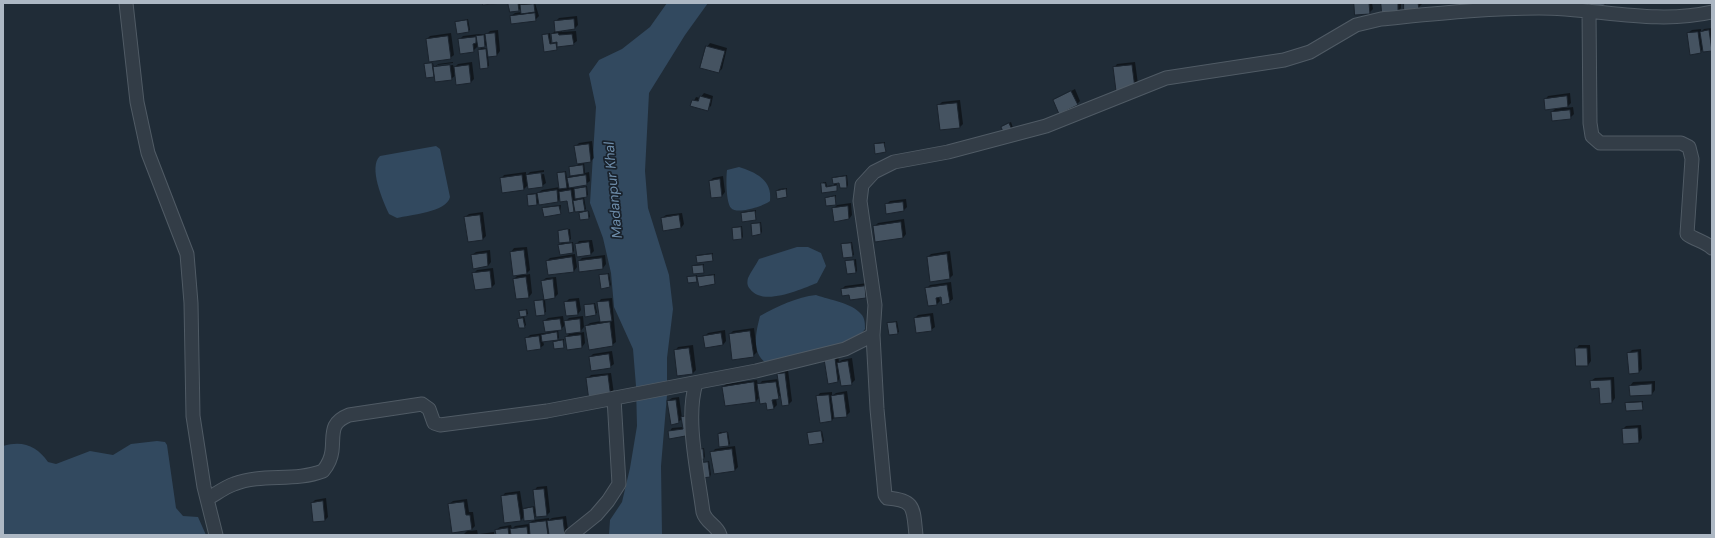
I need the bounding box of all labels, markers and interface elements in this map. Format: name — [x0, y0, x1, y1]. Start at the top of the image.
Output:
water label: Madanpur Khal — [601, 141, 627, 239]

